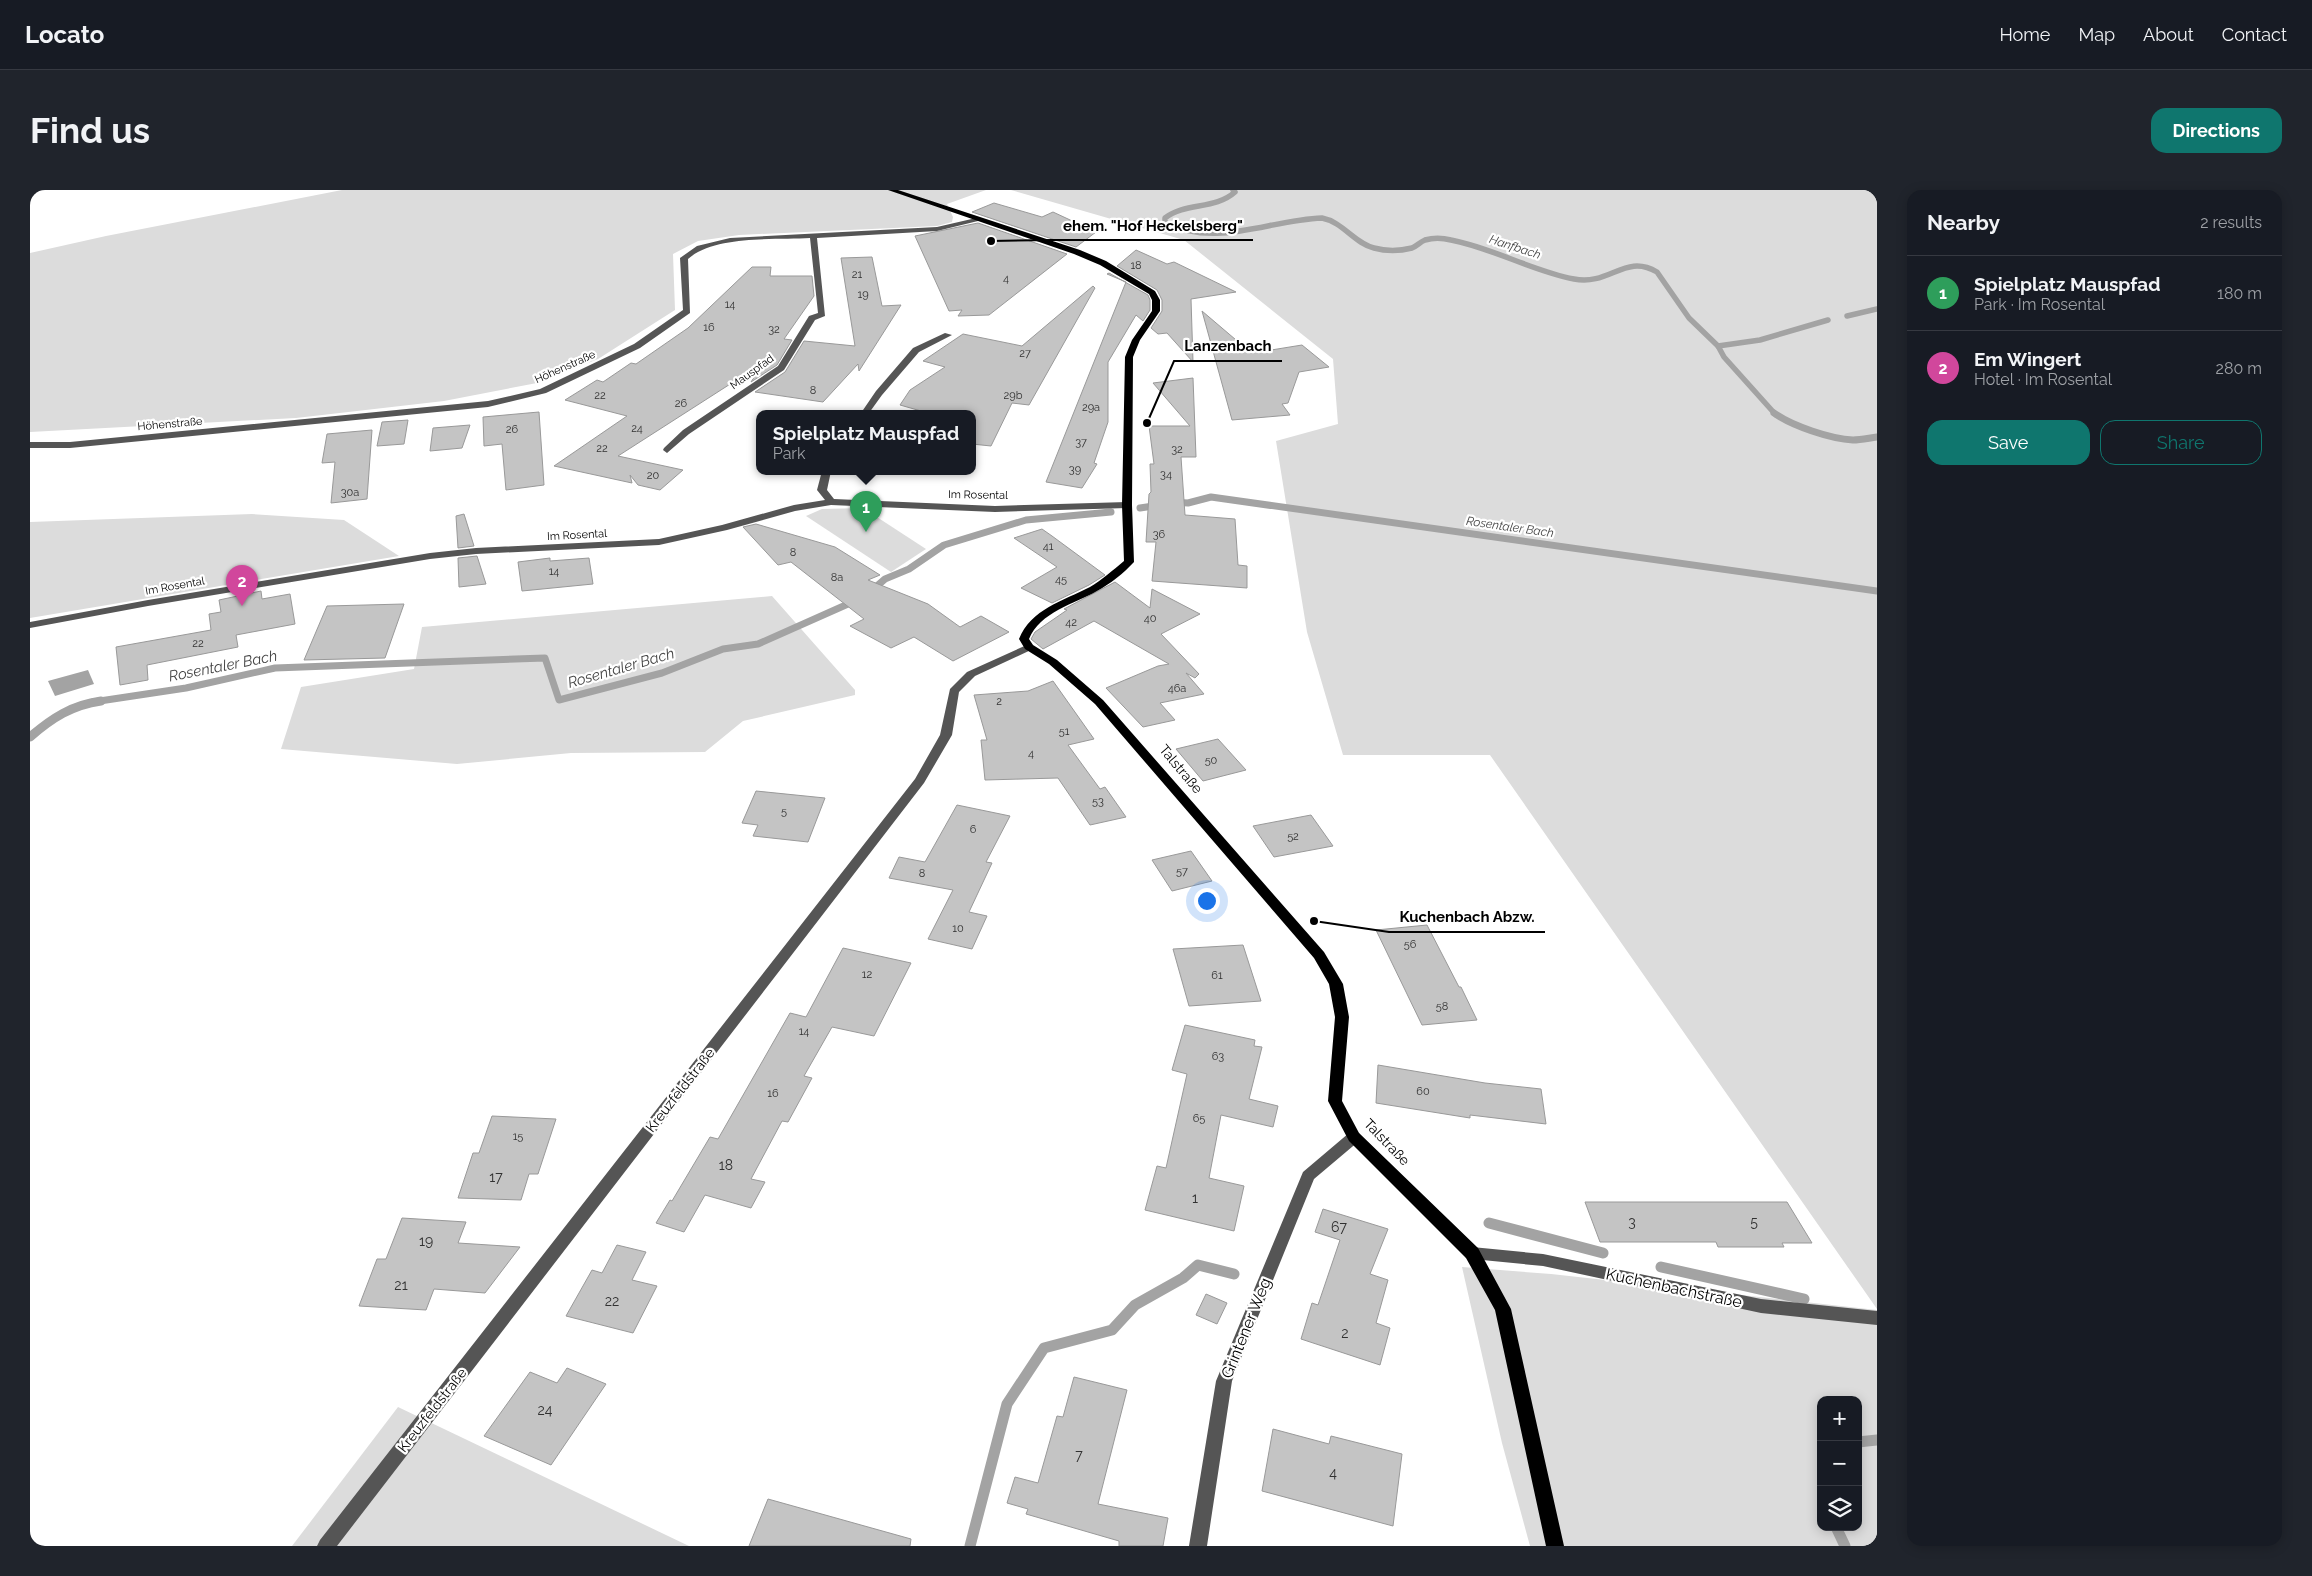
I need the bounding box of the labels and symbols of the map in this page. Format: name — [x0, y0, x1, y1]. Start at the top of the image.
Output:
callout: ehem. "Hof Heckelsberg" — [1053, 210, 1253, 240]
text: ehem. "Hof Heckelsberg" — [1063, 217, 1243, 235]
water label: Hanfbach — [1487, 232, 1543, 262]
house number: 18 — [1130, 259, 1142, 272]
house number: 21 — [852, 268, 863, 281]
house number: 4 — [1003, 272, 1009, 285]
house number: 19 — [857, 288, 869, 301]
house number: 14 — [725, 298, 735, 311]
house number: 16 — [703, 321, 715, 334]
house number: 32 — [768, 323, 780, 336]
callout: Lanzenbach — [1174, 331, 1282, 361]
text: Lanzenbach — [1184, 337, 1272, 355]
house number: 27 — [1019, 347, 1031, 360]
street label: Höhenstraße — [533, 348, 598, 386]
street label: Mauspfad — [728, 352, 776, 392]
house number: 8 — [810, 384, 816, 397]
house number: 22 — [594, 389, 606, 402]
house number: 29b — [1004, 389, 1023, 402]
house number: 26 — [675, 397, 688, 410]
house number: 29a — [1082, 401, 1100, 414]
street label: Höhenstraße — [137, 415, 204, 433]
house number: 24 — [631, 422, 643, 435]
house number: 26 — [506, 423, 519, 436]
house number: 37 — [1075, 436, 1087, 449]
house number: 22 — [596, 442, 608, 455]
house number: 32 — [1171, 443, 1183, 456]
house number: 39 — [1069, 463, 1081, 476]
house number: 34 — [1160, 468, 1172, 481]
house number: 20 — [647, 469, 659, 482]
house number: 30a — [341, 486, 359, 499]
street label: Im Rosental — [948, 488, 1008, 502]
pin: 1 — [850, 491, 882, 532]
water label: Rosentaler Bach — [1465, 514, 1555, 540]
street label: Im Rosental — [547, 527, 607, 543]
house number: 36 — [1153, 528, 1166, 541]
house number: 41 — [1043, 540, 1054, 553]
house number: 8 — [790, 546, 796, 559]
pin: 2 — [226, 565, 258, 606]
house number: 14 — [549, 565, 559, 578]
house number: 8a — [831, 571, 843, 584]
house number: 45 — [1055, 573, 1067, 586]
street label: Im Rosental — [144, 574, 206, 598]
house number: 40 — [1144, 612, 1157, 625]
house number: 42 — [1065, 616, 1077, 629]
house number: 22 — [192, 637, 204, 650]
water label: Rosentaler Bach — [566, 644, 676, 692]
water label: Rosentaler Bach — [167, 647, 279, 685]
house number: 46a — [1168, 682, 1186, 695]
house number: 2 — [996, 695, 1002, 708]
house number: 51 — [1059, 725, 1070, 738]
street label: Talstraße — [1156, 741, 1206, 797]
house number: 4 — [1028, 747, 1034, 760]
house number: 50 — [1205, 754, 1218, 767]
house number: 53 — [1092, 795, 1104, 808]
house number: 5 — [781, 805, 787, 818]
house number: 6 — [970, 823, 977, 836]
house number: 52 — [1287, 830, 1299, 843]
house number: 57 — [1176, 865, 1188, 878]
house number: 8 — [919, 867, 925, 880]
your location — [1194, 888, 1220, 914]
callout: Kuchenbach Abzw. — [1389, 902, 1545, 932]
text: Kuchenbach Abzw. — [1399, 908, 1535, 926]
house number: 10 — [952, 922, 964, 935]
house number: 56 — [1404, 938, 1417, 951]
house number: 12 — [862, 968, 872, 981]
house number: 61 — [1211, 969, 1223, 982]
house number: 58 — [1436, 1000, 1448, 1013]
house number: 14 — [799, 1025, 809, 1038]
street label: Kreuzfeldstraße — [642, 1045, 718, 1135]
house number: 63 — [1212, 1050, 1224, 1063]
house number: 60 — [1416, 1085, 1430, 1098]
house number: 16 — [767, 1087, 779, 1100]
house number: 65 — [1193, 1112, 1205, 1125]
street label: Talstraße — [1361, 1115, 1413, 1169]
house number: 15 — [513, 1130, 523, 1143]
house number: 18 — [719, 1157, 733, 1173]
house number: 17 — [489, 1169, 503, 1185]
house number: 1 — [1192, 1190, 1198, 1206]
house number: 3 — [1628, 1214, 1636, 1230]
house number: 5 — [1750, 1214, 1758, 1230]
house number: 67 — [1331, 1219, 1347, 1235]
house number: 19 — [419, 1233, 433, 1249]
street label: Kuchenbachstraße — [1604, 1264, 1744, 1312]
street label: Grintener Weg — [1217, 1275, 1275, 1381]
house number: 21 — [394, 1277, 408, 1293]
house number: 22 — [605, 1293, 619, 1309]
house number: 2 — [1341, 1325, 1349, 1341]
street label: Kreuzfeldstraße — [394, 1365, 470, 1455]
house number: 24 — [538, 1402, 553, 1418]
house number: 7 — [1075, 1447, 1083, 1463]
house number: 4 — [1329, 1465, 1337, 1481]

